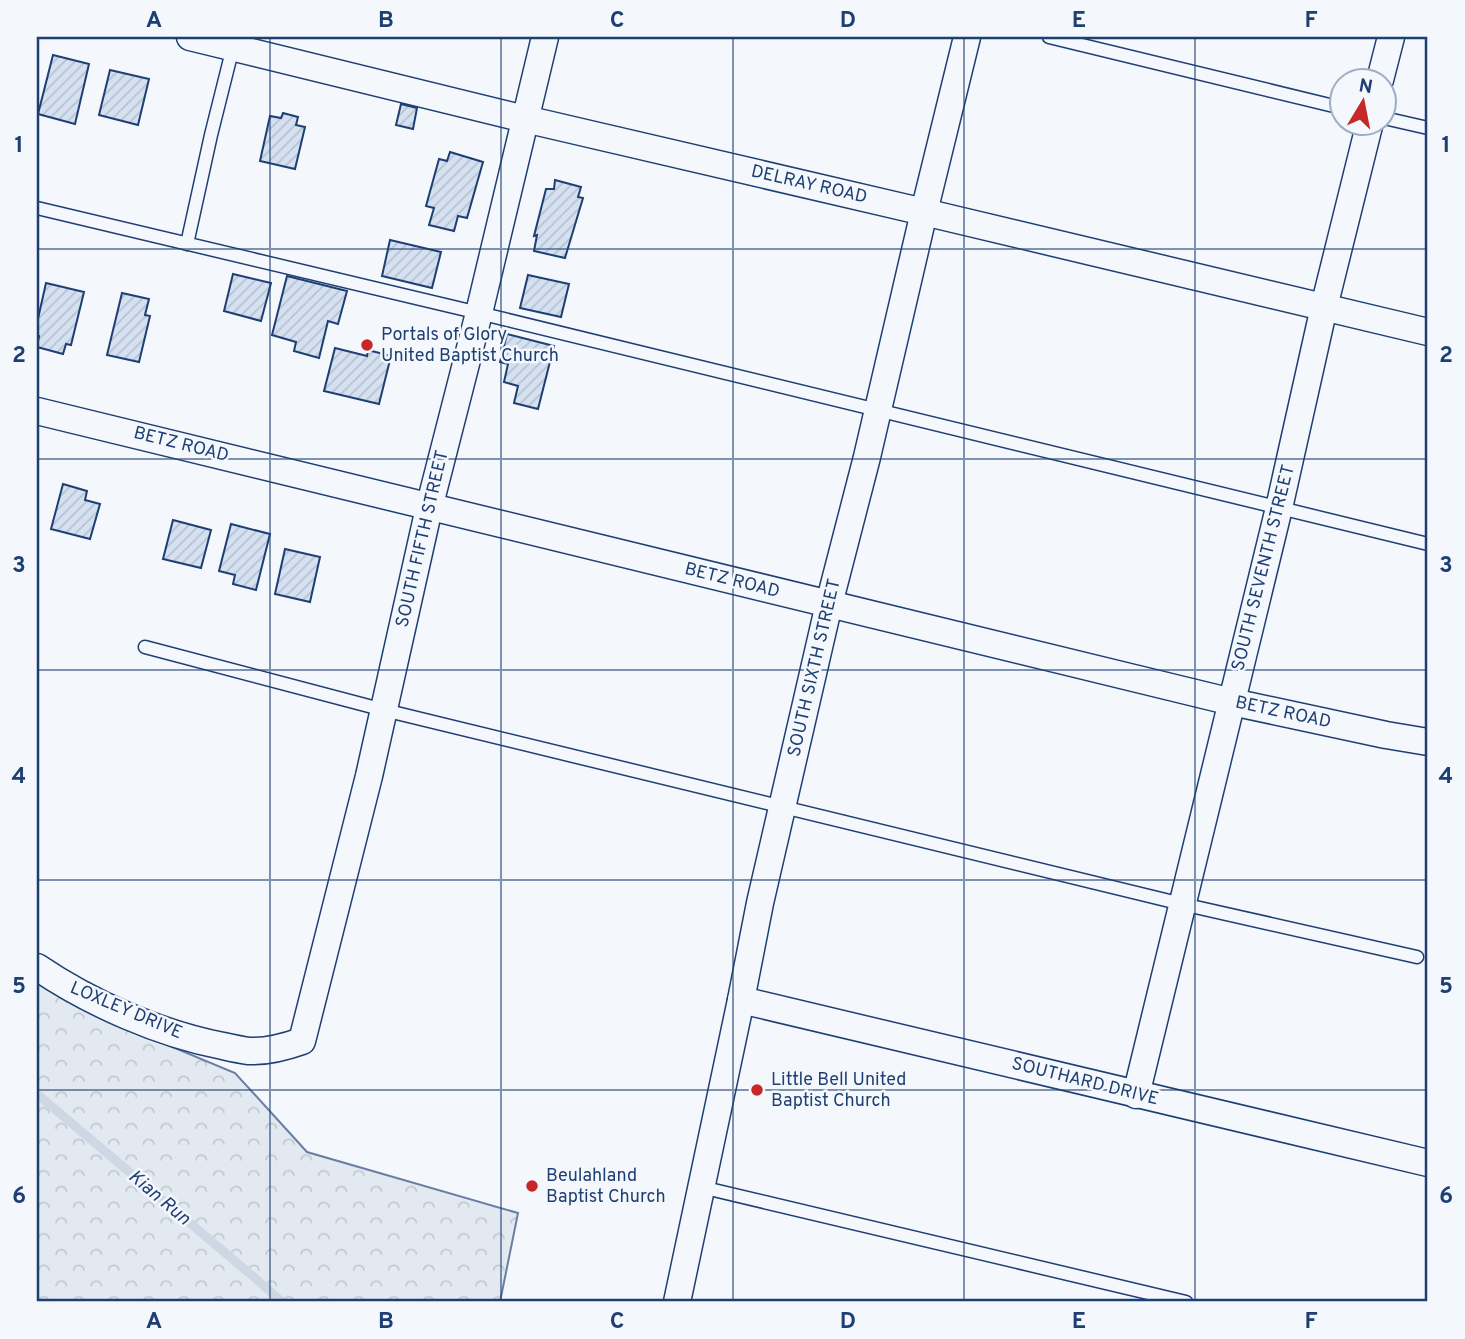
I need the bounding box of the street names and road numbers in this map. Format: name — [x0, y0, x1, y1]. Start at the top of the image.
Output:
street label: DELRAY ROAD — [749, 160, 869, 210]
street label: BETZ ROAD — [131, 422, 231, 468]
street label: SOUTH FIFTH STREET — [391, 448, 455, 630]
street label: SOUTH SEVENTH STREET — [1227, 463, 1301, 673]
street label: BETZ ROAD — [682, 558, 782, 604]
street label: SOUTH SIXTH STREET — [783, 577, 847, 759]
street label: BETZ ROAD — [1233, 692, 1333, 734]
street label: LOXLEY DRIVE — [66, 977, 186, 1045]
street label: SOUTHARD DRIVE — [1009, 1053, 1161, 1111]

